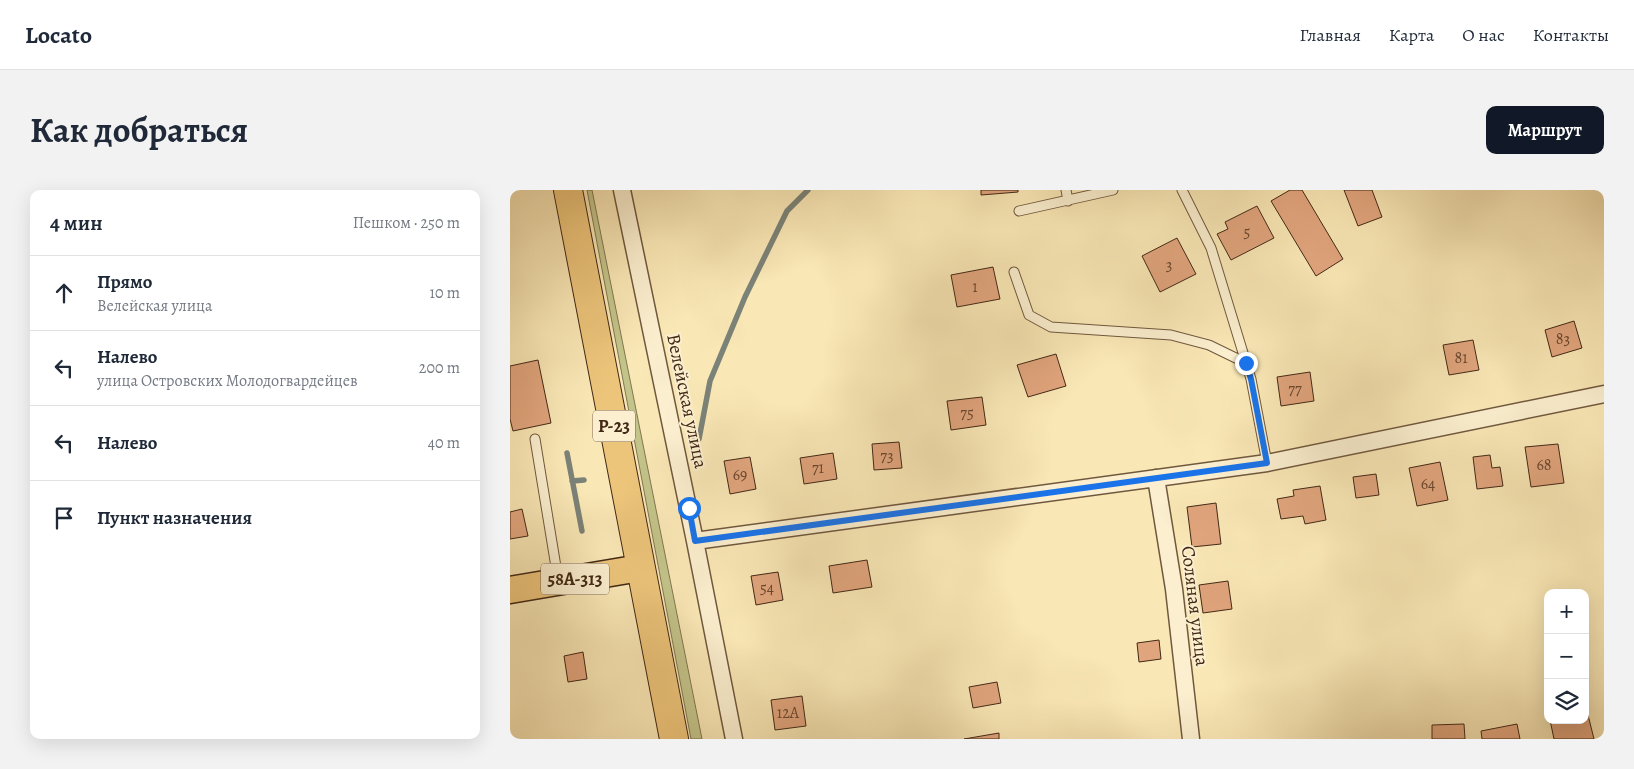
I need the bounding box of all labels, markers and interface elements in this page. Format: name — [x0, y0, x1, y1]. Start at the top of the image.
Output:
text: Locato — [25, 19, 92, 51]
text: Главная — [1300, 23, 1361, 47]
text: Карта — [1389, 23, 1434, 47]
text: О нас — [1462, 23, 1505, 47]
text: Контакты — [1533, 23, 1609, 47]
text: Как добраться — [30, 106, 248, 154]
button: Маршрут — [1486, 106, 1604, 154]
text: 4 мин — [50, 209, 103, 237]
text: Пешком · 250 m — [353, 212, 460, 234]
house number: 5 — [1244, 221, 1251, 243]
house number: 3 — [1166, 254, 1172, 276]
text: Прямо — [97, 269, 152, 295]
house number: 1 — [972, 276, 978, 298]
icon: ahead — [50, 279, 78, 307]
text: 10 m — [430, 282, 460, 304]
text: Велейская улица — [97, 295, 212, 317]
house number: 83 — [1556, 328, 1570, 350]
street label: Велейская улица — [660, 331, 714, 471]
text: Налево — [97, 344, 157, 370]
house number: 81 — [1454, 347, 1468, 369]
route end — [1235, 352, 1258, 375]
icon: left — [50, 354, 78, 382]
text: 200 m — [419, 357, 460, 379]
text: улица Островских Молодогвардейцев — [97, 370, 358, 392]
house number: 77 — [1288, 378, 1302, 400]
house number: 75 — [960, 402, 974, 424]
road number: Р-23 — [593, 410, 635, 442]
icon: left — [50, 429, 78, 457]
text: Налево — [97, 430, 157, 456]
text: 40 m — [428, 432, 460, 454]
house number: 73 — [880, 445, 894, 467]
house number: 68 — [1536, 454, 1552, 476]
house number: 71 — [812, 457, 825, 479]
house number: 69 — [733, 464, 747, 486]
house number: 64 — [1421, 473, 1435, 495]
route start — [678, 497, 701, 520]
icon: arrive — [50, 504, 78, 532]
text: Пункт назначения — [97, 505, 252, 531]
street label: Соляная улица — [1175, 544, 1215, 668]
road number: 58А-313 — [541, 564, 609, 594]
house number: 54 — [760, 577, 774, 599]
map controls — [1544, 589, 1589, 724]
button: + — [1544, 589, 1589, 634]
button: − — [1544, 634, 1589, 679]
button: layers — [1544, 679, 1589, 724]
house number: 12А — [777, 702, 800, 724]

